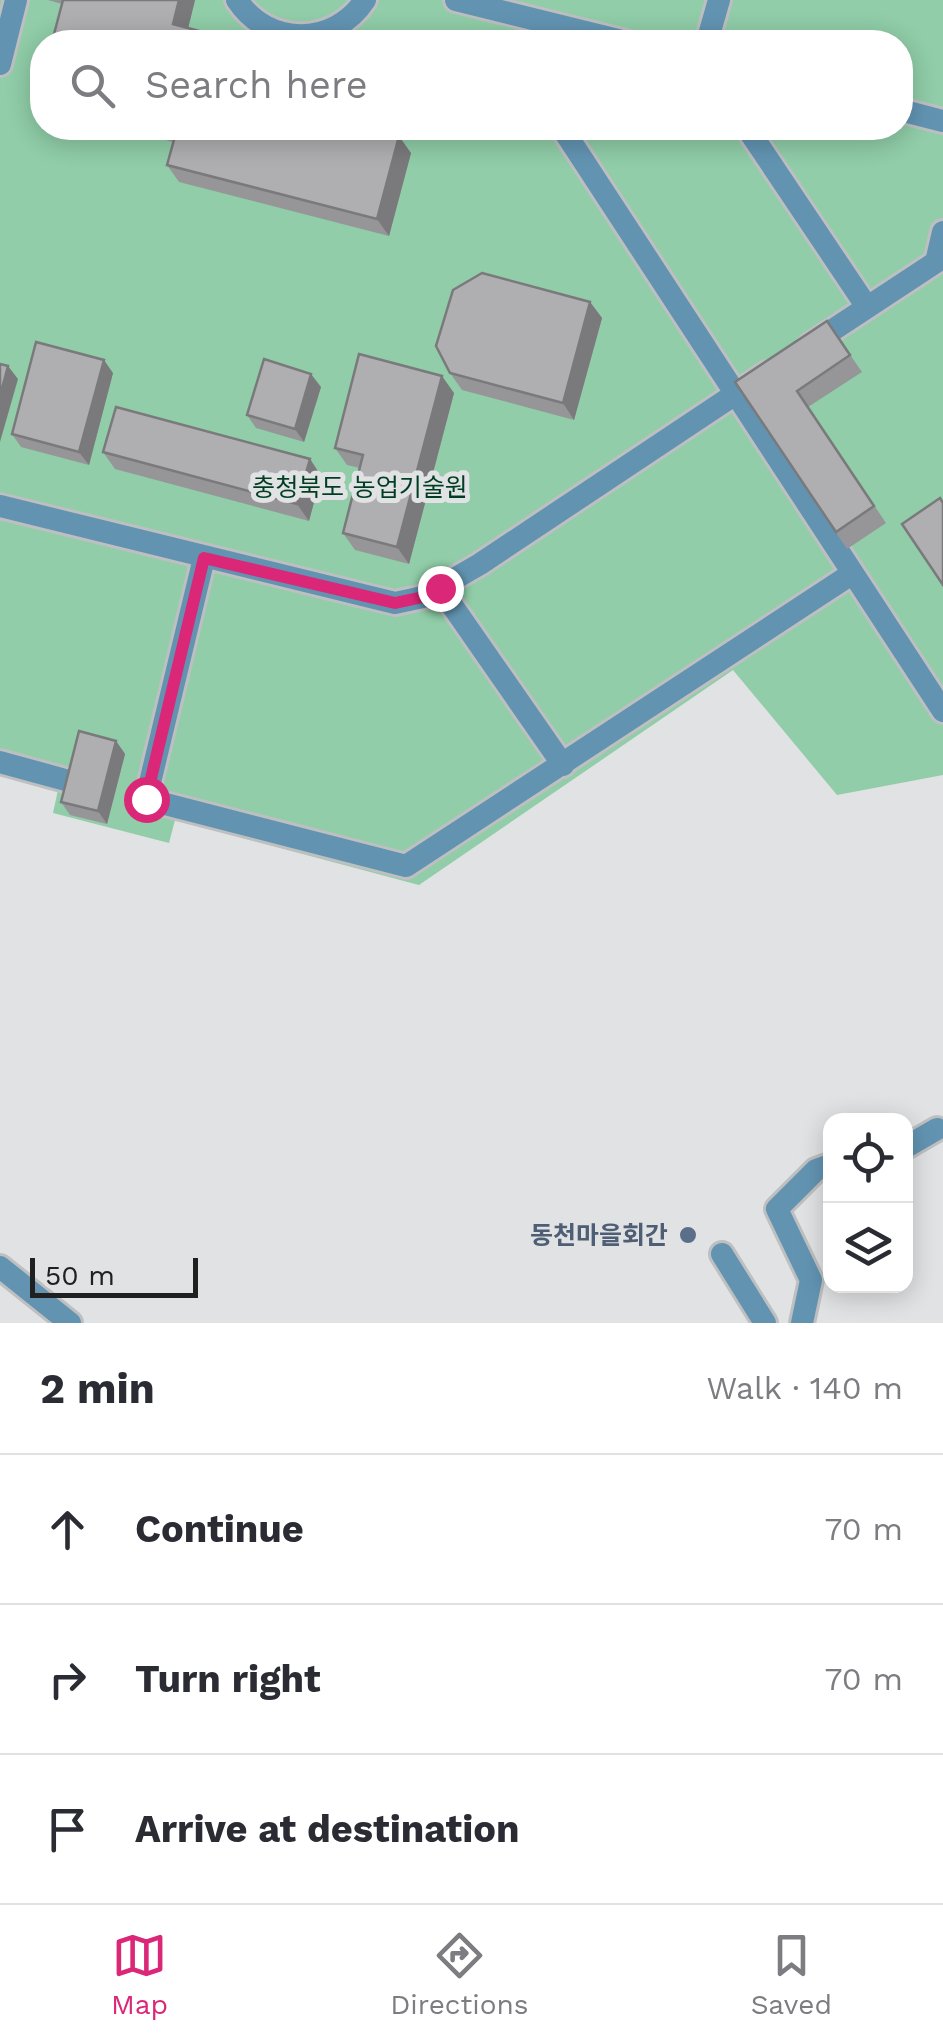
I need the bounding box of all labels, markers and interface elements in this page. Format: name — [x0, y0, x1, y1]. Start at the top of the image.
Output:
search box — [30, 30, 913, 140]
icon: search — [65, 58, 120, 113]
text: Search here — [145, 63, 368, 107]
park label: 충청북도 농업기술원 — [252, 473, 468, 502]
route end — [418, 566, 464, 612]
route start — [124, 777, 170, 823]
map controls — [823, 1113, 913, 1293]
button: locate — [823, 1113, 913, 1203]
button: layers — [823, 1203, 913, 1293]
place label: 동천마을회간 — [530, 1221, 668, 1250]
marker: 동천마을회간 — [677, 1224, 699, 1246]
scale bar — [30, 1253, 198, 1298]
text: 50 m — [45, 1259, 115, 1292]
text: 2 min — [40, 1364, 155, 1413]
text: Walk · 140 m — [706, 1369, 903, 1407]
icon: ahead — [40, 1502, 95, 1557]
text: Continue — [135, 1507, 304, 1551]
text: 70 m — [824, 1510, 903, 1548]
icon: right — [40, 1652, 95, 1707]
text: Turn right — [135, 1657, 321, 1701]
text: 70 m — [824, 1660, 903, 1698]
icon: arrive — [40, 1802, 95, 1857]
text: Arrive at destination — [135, 1807, 520, 1851]
tab: Map — [111, 1928, 168, 2021]
tab: Directions — [390, 1928, 529, 2021]
tab: Saved — [751, 1928, 832, 2021]

